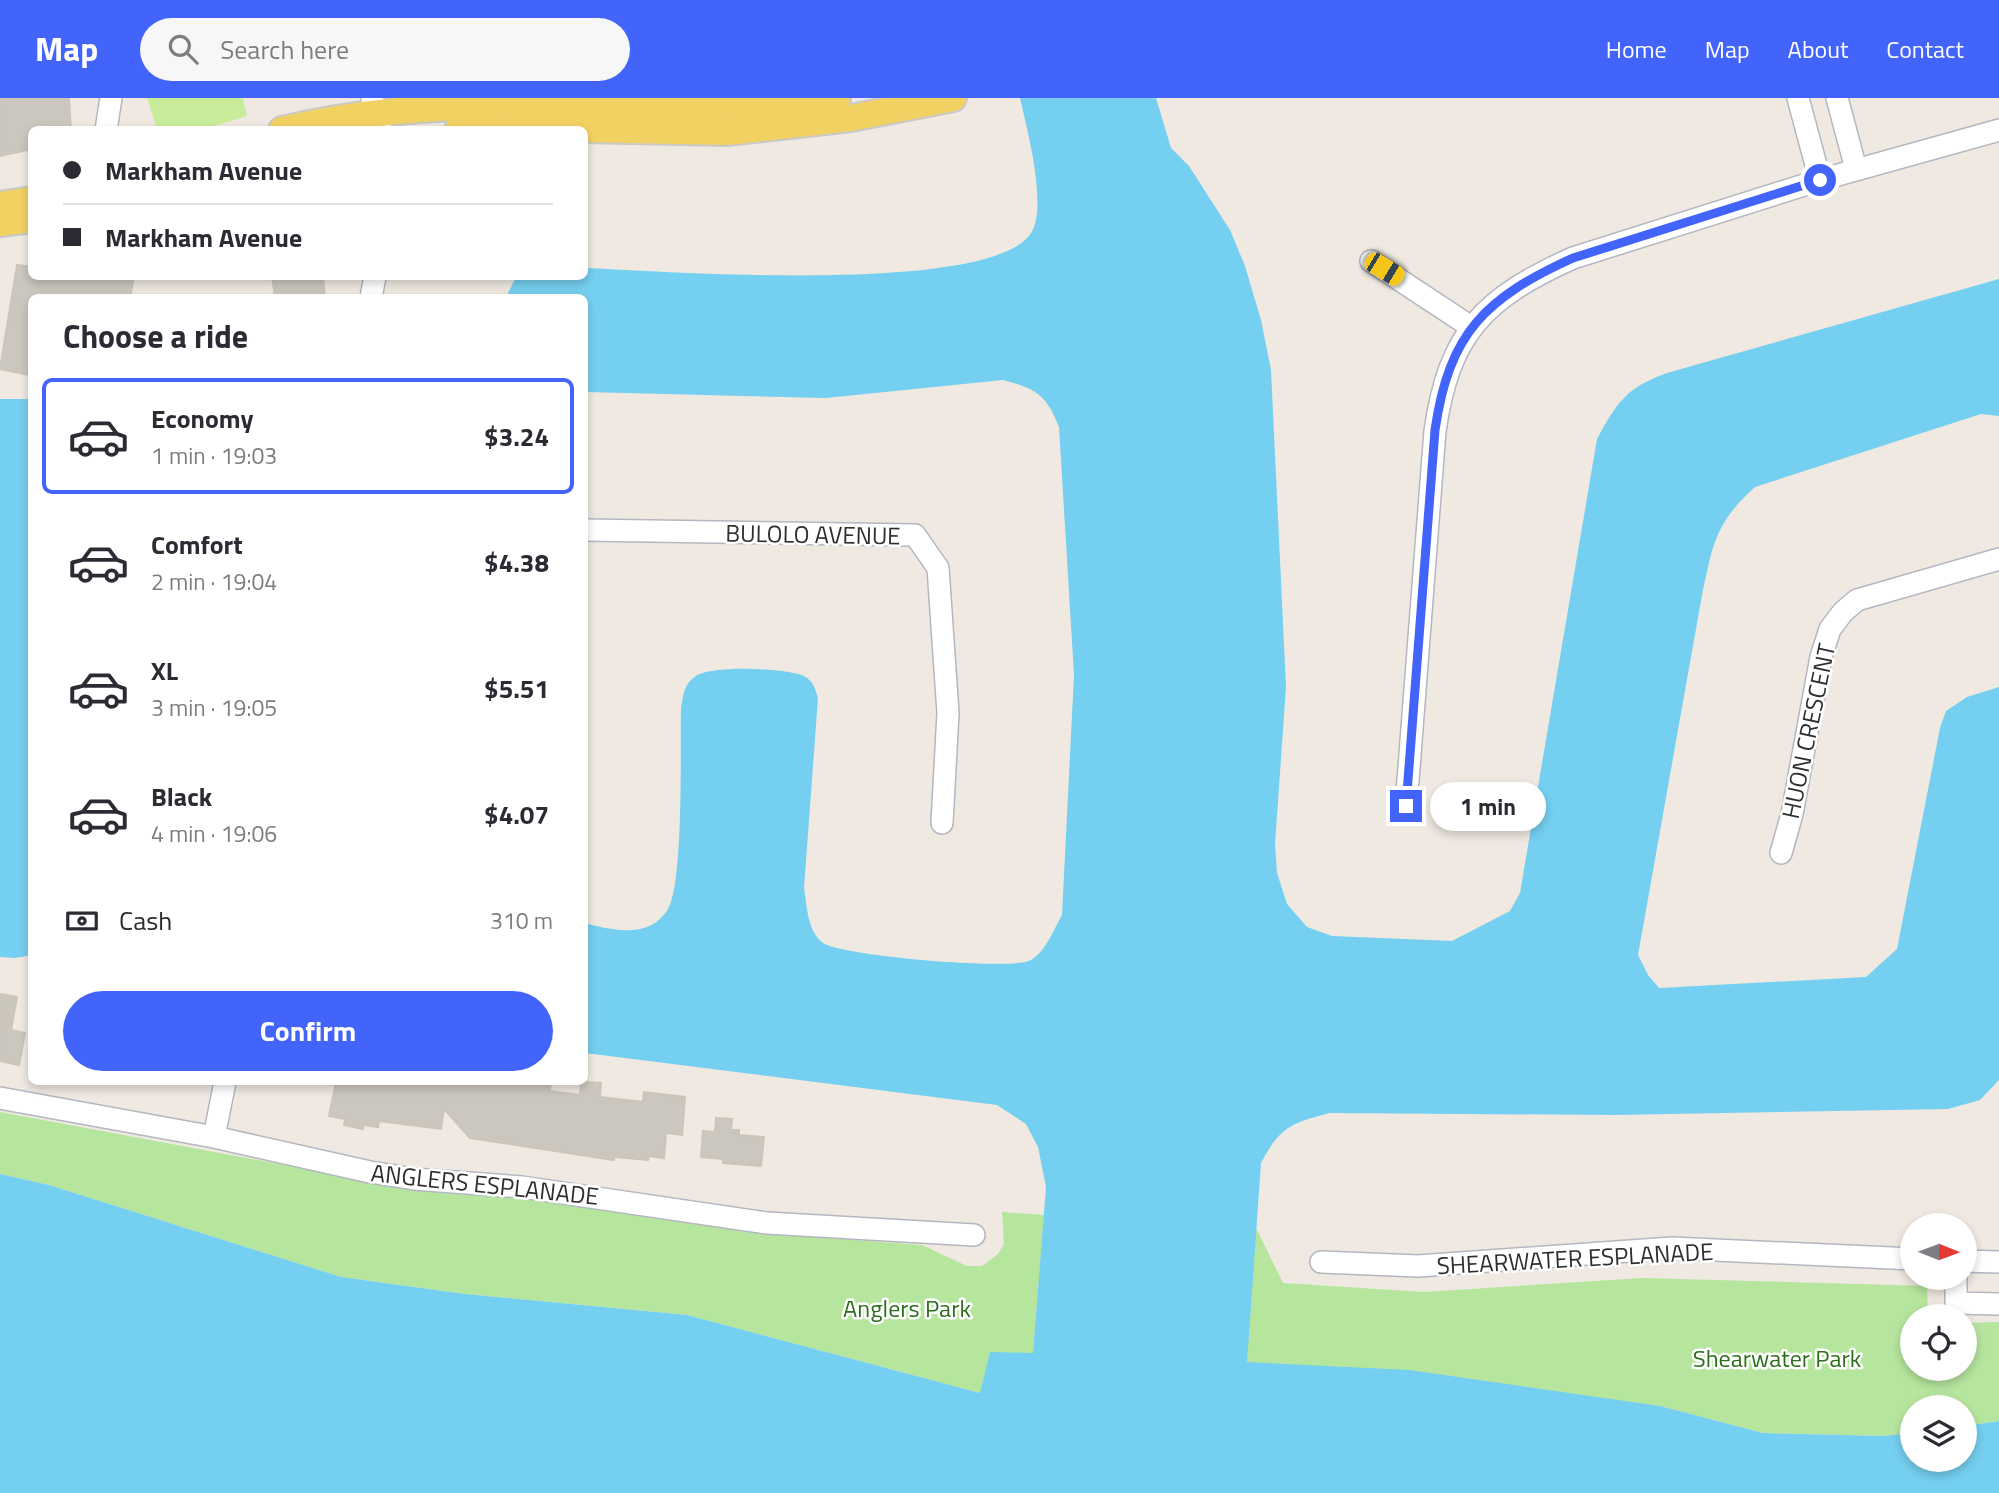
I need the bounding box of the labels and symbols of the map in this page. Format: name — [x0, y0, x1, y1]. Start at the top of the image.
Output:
route start — [1804, 164, 1836, 196]
car — [1361, 249, 1408, 289]
street label: BULOLO AVENUE — [725, 514, 901, 554]
street label: HUON CRESCENT — [1772, 640, 1844, 822]
callout: 1 min — [1430, 782, 1546, 830]
route end — [1390, 790, 1422, 822]
street label: ANGLERS ESPLANADE — [369, 1154, 601, 1214]
north arrow — [1900, 1213, 1978, 1290]
street label: SHEARWATER ESPLANADE — [1436, 1233, 1714, 1283]
park label: Anglers Park — [843, 1290, 971, 1326]
park label: Shearwater Park — [1693, 1340, 1862, 1376]

